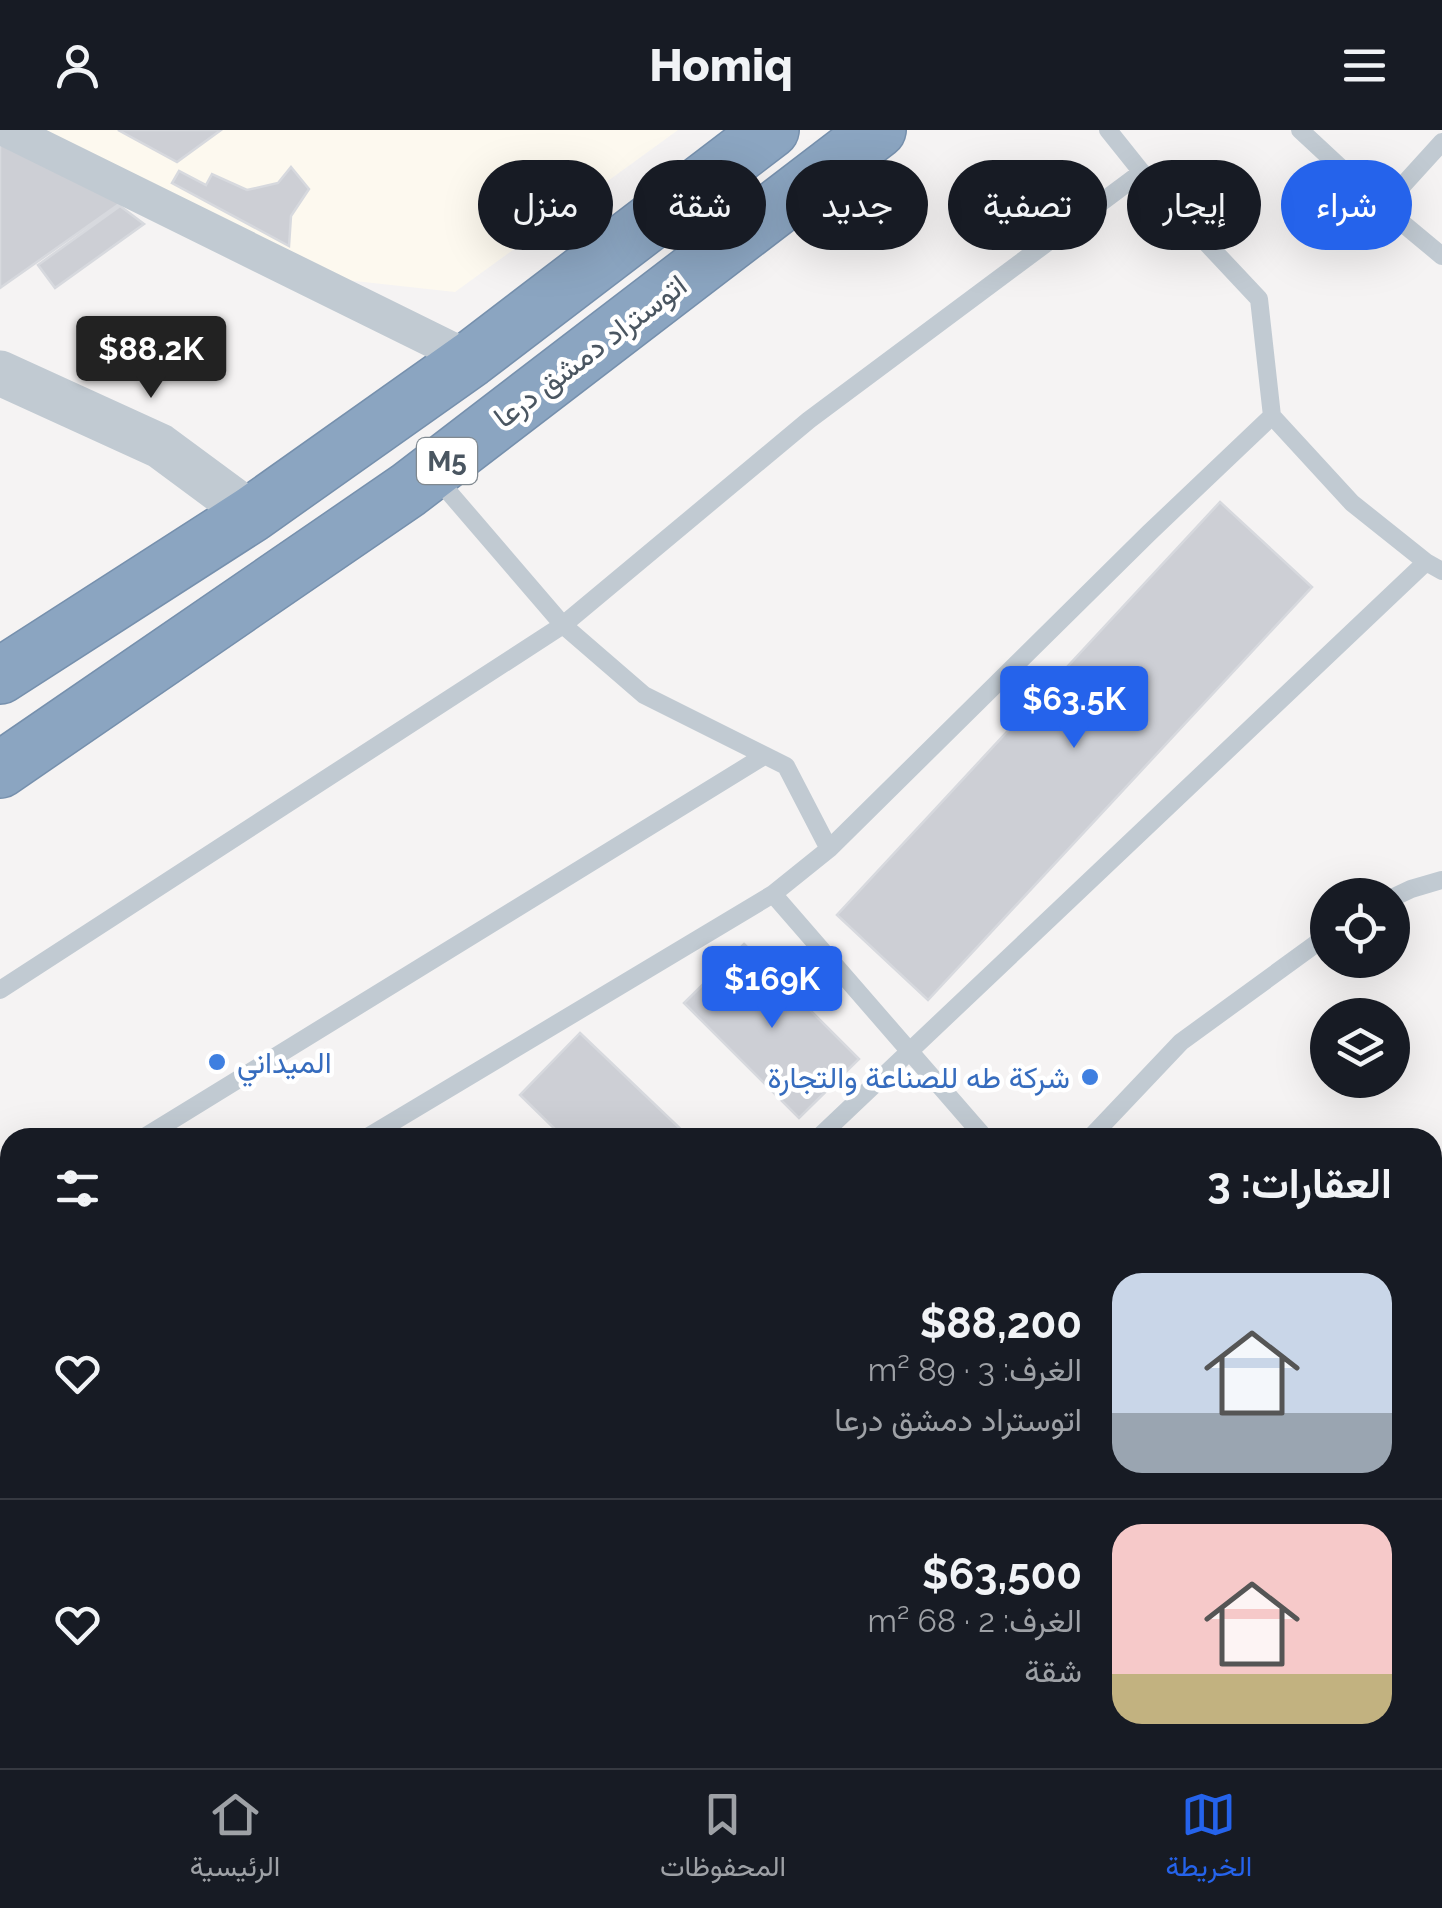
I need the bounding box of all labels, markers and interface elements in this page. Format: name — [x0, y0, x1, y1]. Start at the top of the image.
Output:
icon: person — [50, 38, 105, 93]
icon: menu — [1337, 38, 1392, 93]
text: Homiq — [649, 39, 793, 92]
chip: منزل — [478, 160, 613, 250]
chip: شقة — [633, 160, 766, 250]
chip: جديد — [786, 160, 928, 250]
chip: تصفية — [948, 160, 1107, 250]
chip: إيجار — [1127, 160, 1261, 250]
chip: شراء — [1281, 160, 1412, 250]
street label: اتوستراد دمشق درعا — [487, 267, 694, 436]
pin: $88.2K — [70, 316, 232, 401]
text: $88.2K — [98, 330, 204, 367]
road number: M5 — [417, 438, 477, 484]
pin: $63.5K — [993, 666, 1155, 751]
text: $63.5K — [1022, 680, 1126, 717]
map controls — [1310, 878, 1410, 1098]
button: locate — [1310, 878, 1410, 978]
pin: $169K — [702, 946, 842, 1031]
text: $169K — [724, 960, 820, 997]
button: layers — [1310, 998, 1410, 1098]
place label: الميداني — [237, 1045, 332, 1087]
marker: الميداني — [206, 1051, 228, 1073]
place label: شركة طه للصناعة والتجارة — [768, 1060, 1070, 1096]
marker: شركة طه للصناعة والتجارة — [1079, 1066, 1101, 1088]
text: العقارات: 3 — [1207, 1159, 1392, 1208]
icon: filters — [50, 1161, 105, 1216]
text: $88,200 — [920, 1299, 1082, 1348]
icon: home — [1192, 1313, 1312, 1433]
icon: heart — [50, 1346, 105, 1401]
text: الغرف: 3 · 89 m² — [868, 1351, 1082, 1388]
text: اتوستراد دمشق درعا — [834, 1401, 1082, 1438]
text: $63,500 — [922, 1550, 1082, 1599]
icon: home — [1192, 1564, 1312, 1684]
icon: heart — [50, 1597, 105, 1652]
text: الغرف: 2 · 68 m² — [868, 1602, 1082, 1639]
text: شقة — [1024, 1652, 1082, 1689]
tab: الرئيسية — [190, 1787, 280, 1891]
tab: المحفوظات — [660, 1787, 786, 1891]
tab: الخريطة — [1166, 1787, 1252, 1891]

